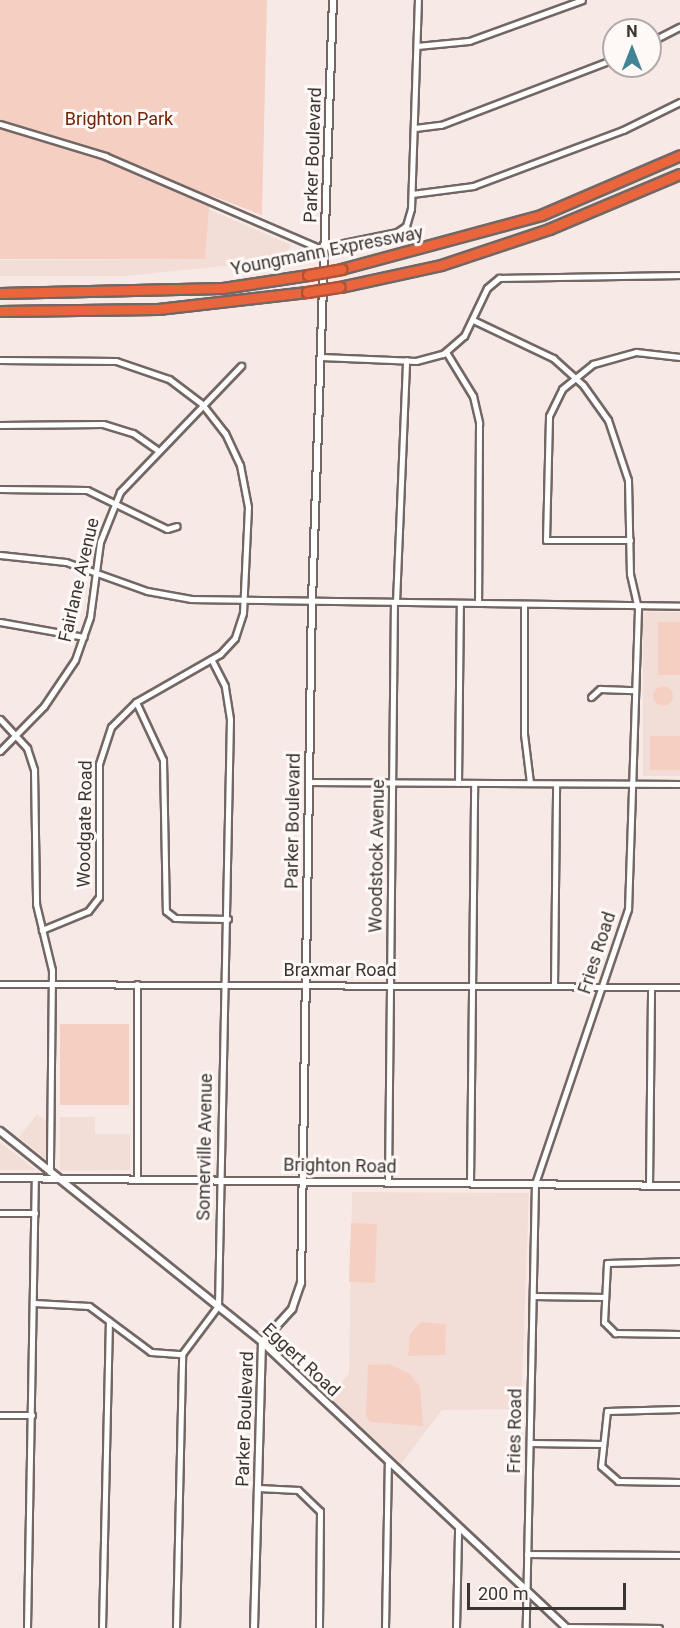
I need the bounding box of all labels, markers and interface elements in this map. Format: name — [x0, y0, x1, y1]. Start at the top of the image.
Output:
north arrow — [602, 18, 662, 78]
text: N — [626, 22, 638, 41]
street label: Parker Boulevard — [300, 87, 326, 223]
park label: Brighton Park — [65, 108, 173, 130]
street label: Youngmann Expressway — [229, 222, 425, 280]
street label: Fairlane Avenue — [54, 516, 104, 644]
street label: Parker Boulevard — [281, 753, 305, 889]
street label: Woodgate Road — [73, 760, 97, 888]
street label: Woodstock Avenue — [365, 779, 389, 933]
street label: Fries Road — [574, 909, 620, 997]
street label: Braxmar Road — [283, 959, 397, 981]
street label: Somerville Avenue — [193, 1073, 217, 1221]
street label: Brighton Road — [283, 1154, 397, 1178]
street label: Eggert Road — [258, 1319, 344, 1401]
street label: Parker Boulevard — [232, 1351, 258, 1487]
street label: Fries Road — [503, 1388, 527, 1474]
scale bar — [470, 1571, 629, 1609]
text: 200 m — [478, 1583, 529, 1604]

